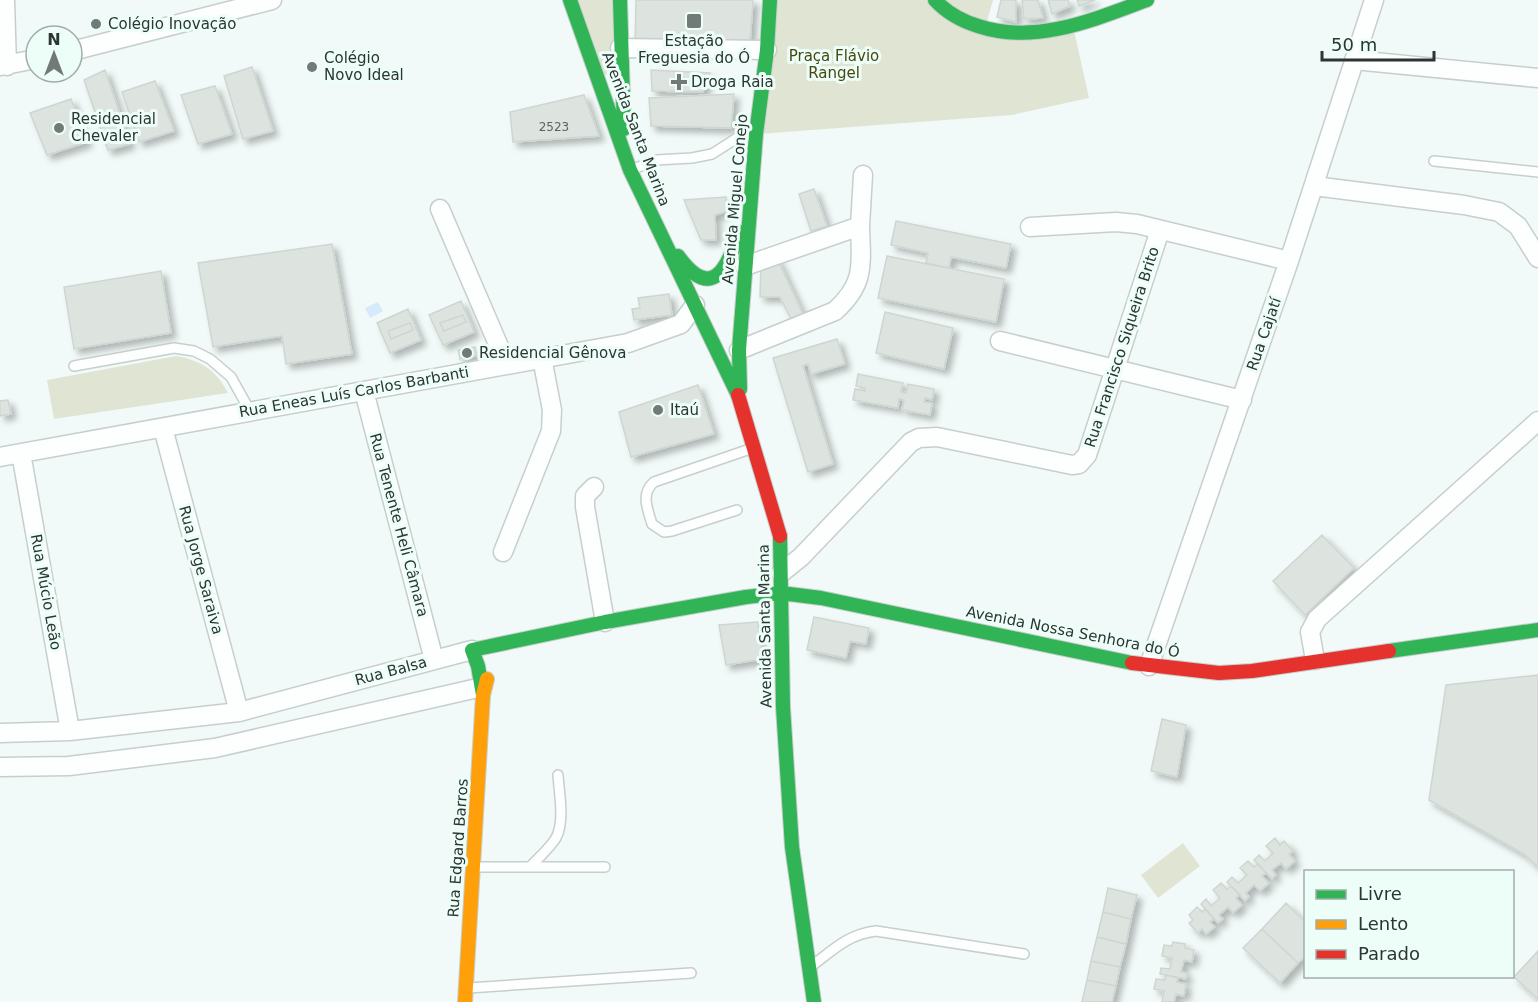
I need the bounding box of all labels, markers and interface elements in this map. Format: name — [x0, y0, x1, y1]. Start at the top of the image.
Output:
marker: Estação Freguesia do Ó — [685, 12, 703, 30]
place label: Colégio Inovação — [108, 15, 236, 33]
marker: Colégio Inovação — [89, 17, 103, 31]
north arrow — [24, 24, 84, 84]
scale bar — [1322, 24, 1434, 62]
text: N — [47, 30, 61, 49]
place label: Estação Freguesia do Ó — [638, 32, 750, 67]
text: 50 m — [1331, 34, 1377, 55]
park label: Praça Flávio Rangel — [789, 47, 879, 82]
place label: Colégio Novo Ideal — [324, 49, 404, 84]
street label: Avenida Santa Marina — [598, 49, 674, 209]
marker: Colégio Novo Ideal — [305, 60, 319, 74]
place label: Droga Raia — [691, 73, 774, 91]
marker: Droga Raia — [672, 75, 686, 89]
place label: Residencial Chevaler — [71, 110, 156, 145]
street label: Avenida Miguel Conejo — [719, 113, 751, 285]
house number: 2523 — [539, 120, 569, 134]
marker: Residencial Chevaler — [52, 121, 66, 135]
street label: Rua Francisco Siqueira Brito — [1081, 244, 1163, 450]
street label: Rua Cajatí — [1243, 294, 1285, 373]
place label: Residencial Gênova — [479, 344, 626, 362]
marker: Residencial Gênova — [460, 346, 474, 360]
street label: Rua Eneas Luís Carlos Barbanti — [238, 363, 470, 421]
place label: Itaú — [670, 401, 699, 419]
marker: Itaú — [651, 403, 665, 417]
street label: Rua Tenente Heli Câmara — [366, 431, 432, 619]
street label: Rua Jorge Saraiva — [175, 504, 227, 636]
street label: Rua Múcio Leão — [27, 532, 65, 652]
street label: Avenida Santa Marina — [755, 544, 775, 708]
street label: Avenida Nossa Senhora do Ó — [965, 601, 1181, 662]
street label: Rua Balsa — [353, 653, 429, 689]
street label: Rua Edgard Barros — [444, 778, 472, 918]
legend — [1304, 870, 1514, 978]
text: Livre — [1358, 883, 1402, 904]
text: Lento — [1358, 913, 1408, 934]
text: Parado — [1358, 943, 1420, 964]

